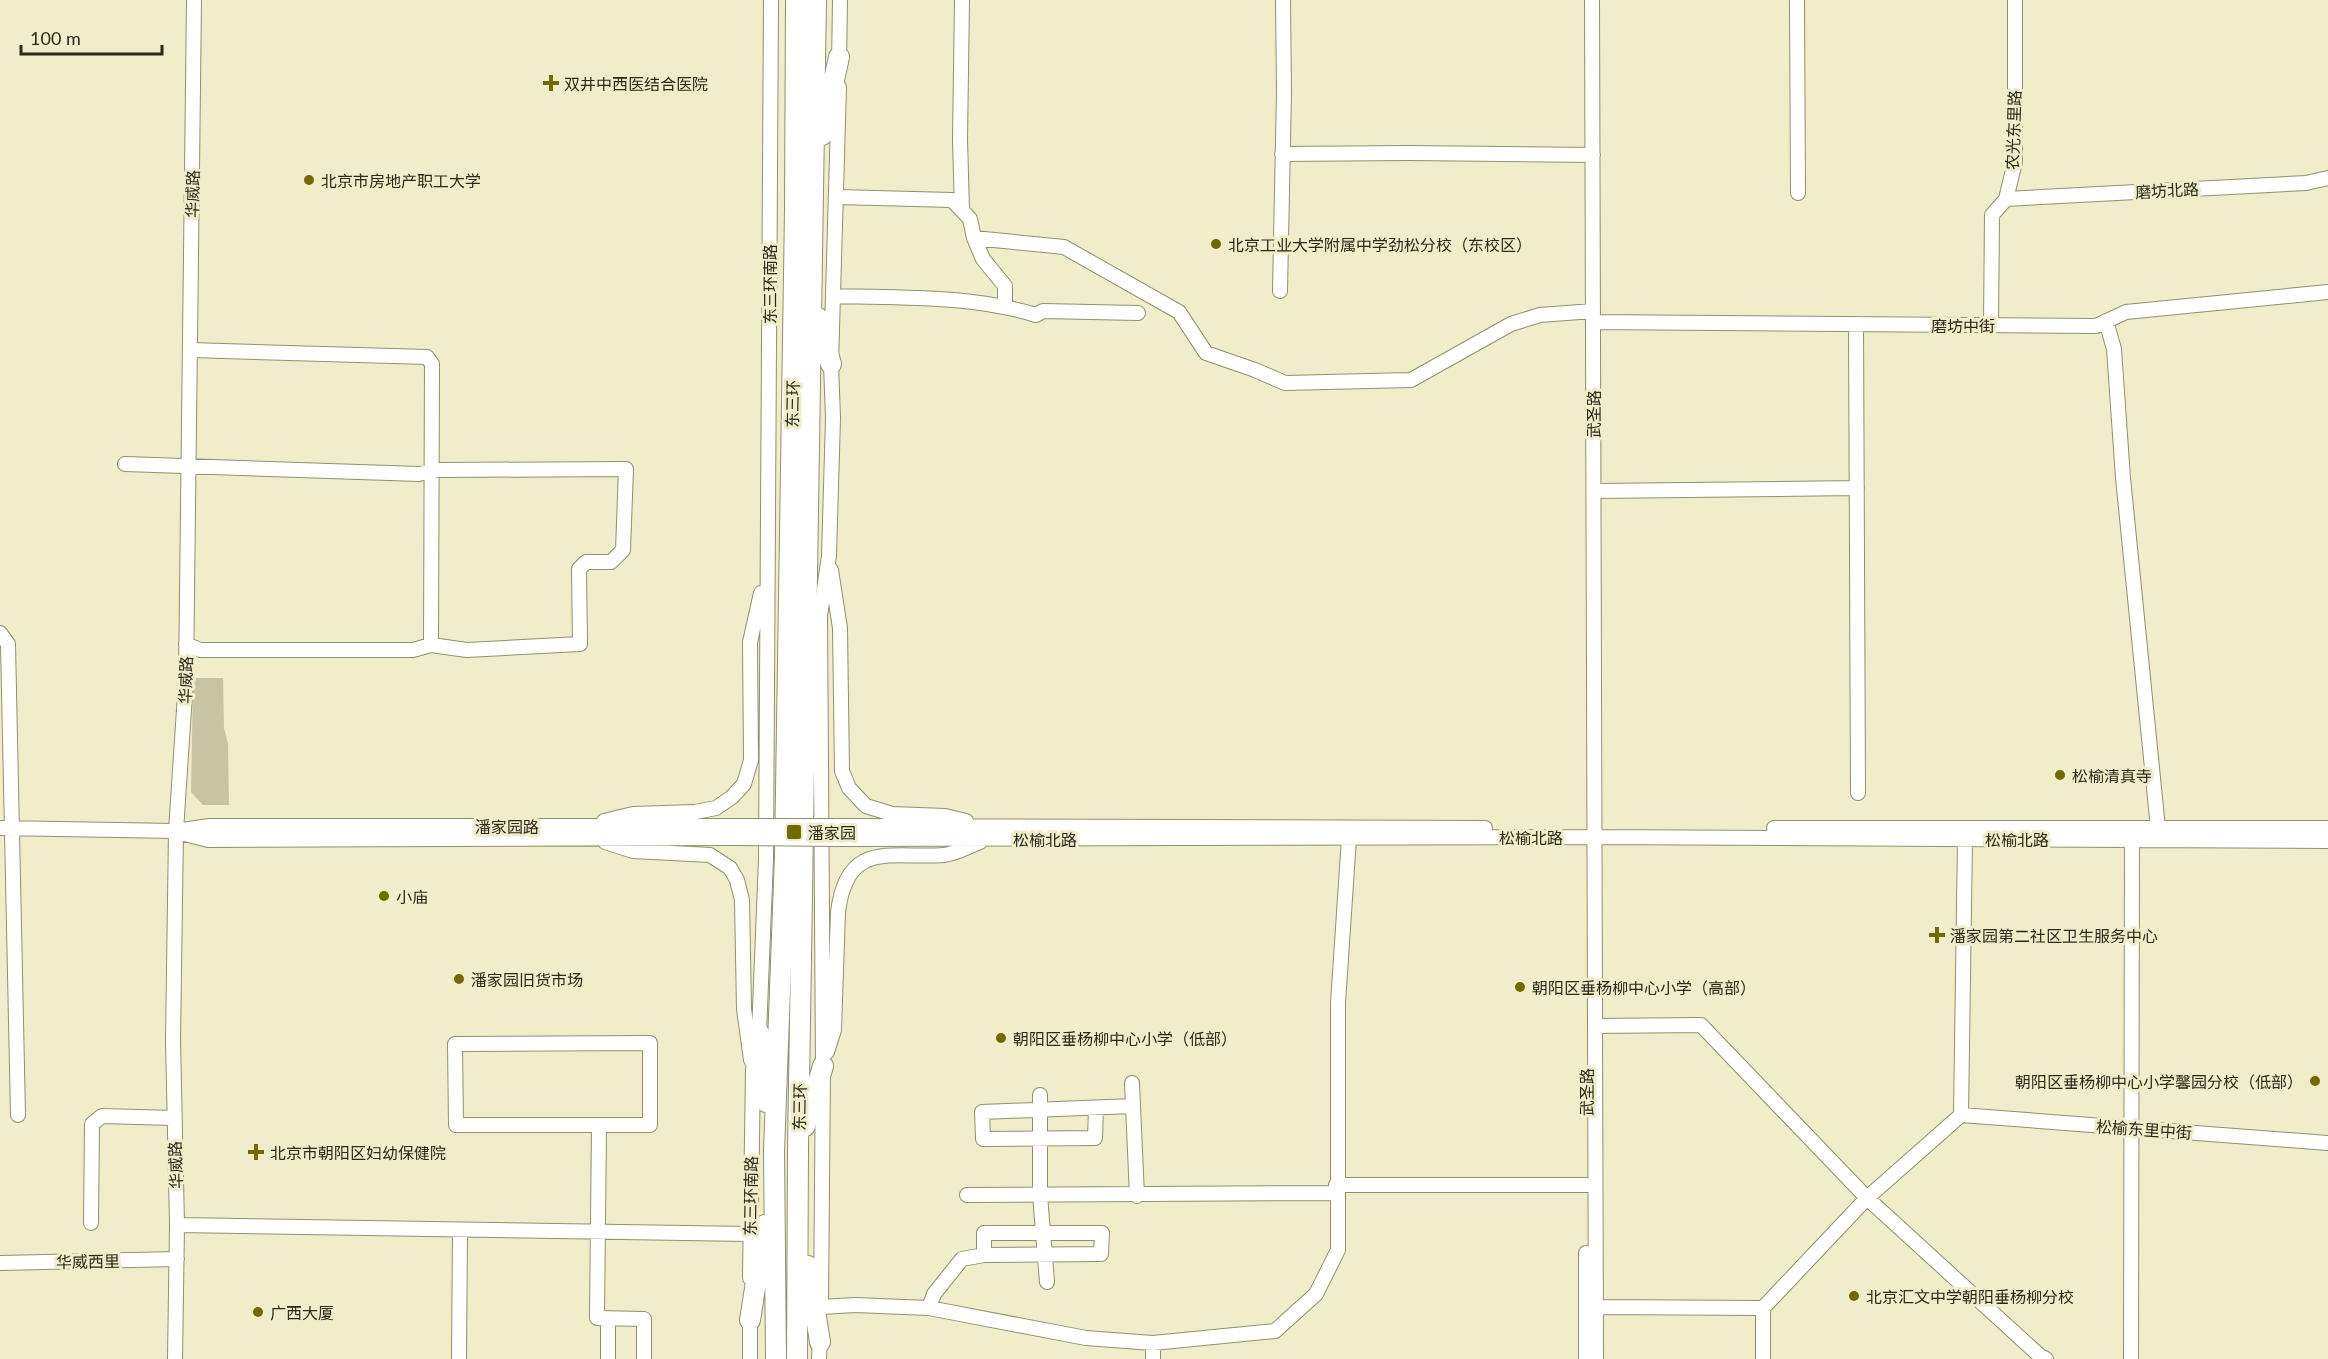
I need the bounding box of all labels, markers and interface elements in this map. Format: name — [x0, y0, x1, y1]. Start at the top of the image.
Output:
scale bar — [21, 18, 162, 56]
text: 100 m — [30, 27, 81, 49]
marker: 双井中西医结合医院 — [542, 74, 560, 92]
place label: 双井中西医结合医院 — [564, 74, 708, 93]
street label: 农光东里路 — [2002, 90, 2024, 170]
street label: 华威路 — [182, 170, 202, 218]
place label: 北京市房地产职工大学 — [321, 171, 481, 190]
marker: 北京市房地产职工大学 — [302, 173, 316, 187]
street label: 磨坊北路 — [2135, 179, 2199, 201]
place label: 北京工业大学附属中学劲松分校（东校区） — [1228, 235, 1532, 254]
marker: 北京工业大学附属中学劲松分校（东校区） — [1209, 237, 1223, 251]
street label: 东三环南路 — [760, 244, 779, 324]
street label: 磨坊中街 — [1931, 316, 1995, 335]
street label: 东三环 — [782, 380, 802, 428]
street label: 武圣路 — [1584, 390, 1603, 438]
street label: 华威路 — [175, 656, 195, 704]
place label: 松榆清真寺 — [2072, 766, 2152, 785]
marker: 松榆清真寺 — [2053, 768, 2067, 782]
street label: 潘家园路 — [475, 817, 539, 836]
marker: 潘家园 — [785, 823, 803, 841]
place label: 潘家园 — [808, 823, 856, 842]
street label: 松榆北路 — [1499, 828, 1563, 847]
street label: 松榆北路 — [1013, 830, 1077, 849]
street label: 松榆北路 — [1985, 830, 2049, 849]
place label: 小庙 — [396, 887, 428, 906]
marker: 小庙 — [377, 889, 391, 903]
marker: 潘家园第二社区卫生服务中心 — [1928, 926, 1946, 944]
place label: 潘家园第二社区卫生服务中心 — [1950, 926, 2158, 945]
place label: 潘家园旧货市场 — [471, 970, 583, 989]
marker: 潘家园旧货市场 — [452, 972, 466, 986]
place label: 朝阳区垂杨柳中心小学（高部） — [1532, 978, 1756, 997]
marker: 朝阳区垂杨柳中心小学（高部） — [1513, 980, 1527, 994]
place label: 朝阳区垂杨柳中心小学（低部） — [1013, 1029, 1237, 1048]
marker: 朝阳区垂杨柳中心小学（低部） — [994, 1031, 1008, 1045]
street label: 武圣路 — [1577, 1068, 1596, 1116]
place label: 朝阳区垂杨柳中心小学馨园分校（低部） — [2015, 1072, 2303, 1091]
marker: 朝阳区垂杨柳中心小学馨园分校（低部） — [2308, 1074, 2322, 1088]
street label: 东三环 — [789, 1083, 809, 1131]
street label: 松榆东里中街 — [2095, 1116, 2193, 1142]
street label: 华威路 — [165, 1141, 185, 1189]
marker: 北京市朝阳区妇幼保健院 — [247, 1143, 265, 1161]
place label: 北京市朝阳区妇幼保健院 — [270, 1143, 446, 1162]
street label: 东三环南路 — [740, 1156, 760, 1236]
street label: 华威西里 — [56, 1251, 120, 1271]
place label: 北京汇文中学朝阳垂杨柳分校 — [1866, 1287, 2074, 1306]
marker: 北京汇文中学朝阳垂杨柳分校 — [1847, 1289, 1861, 1303]
place label: 广西大厦 — [270, 1303, 334, 1322]
marker: 广西大厦 — [251, 1305, 265, 1319]

